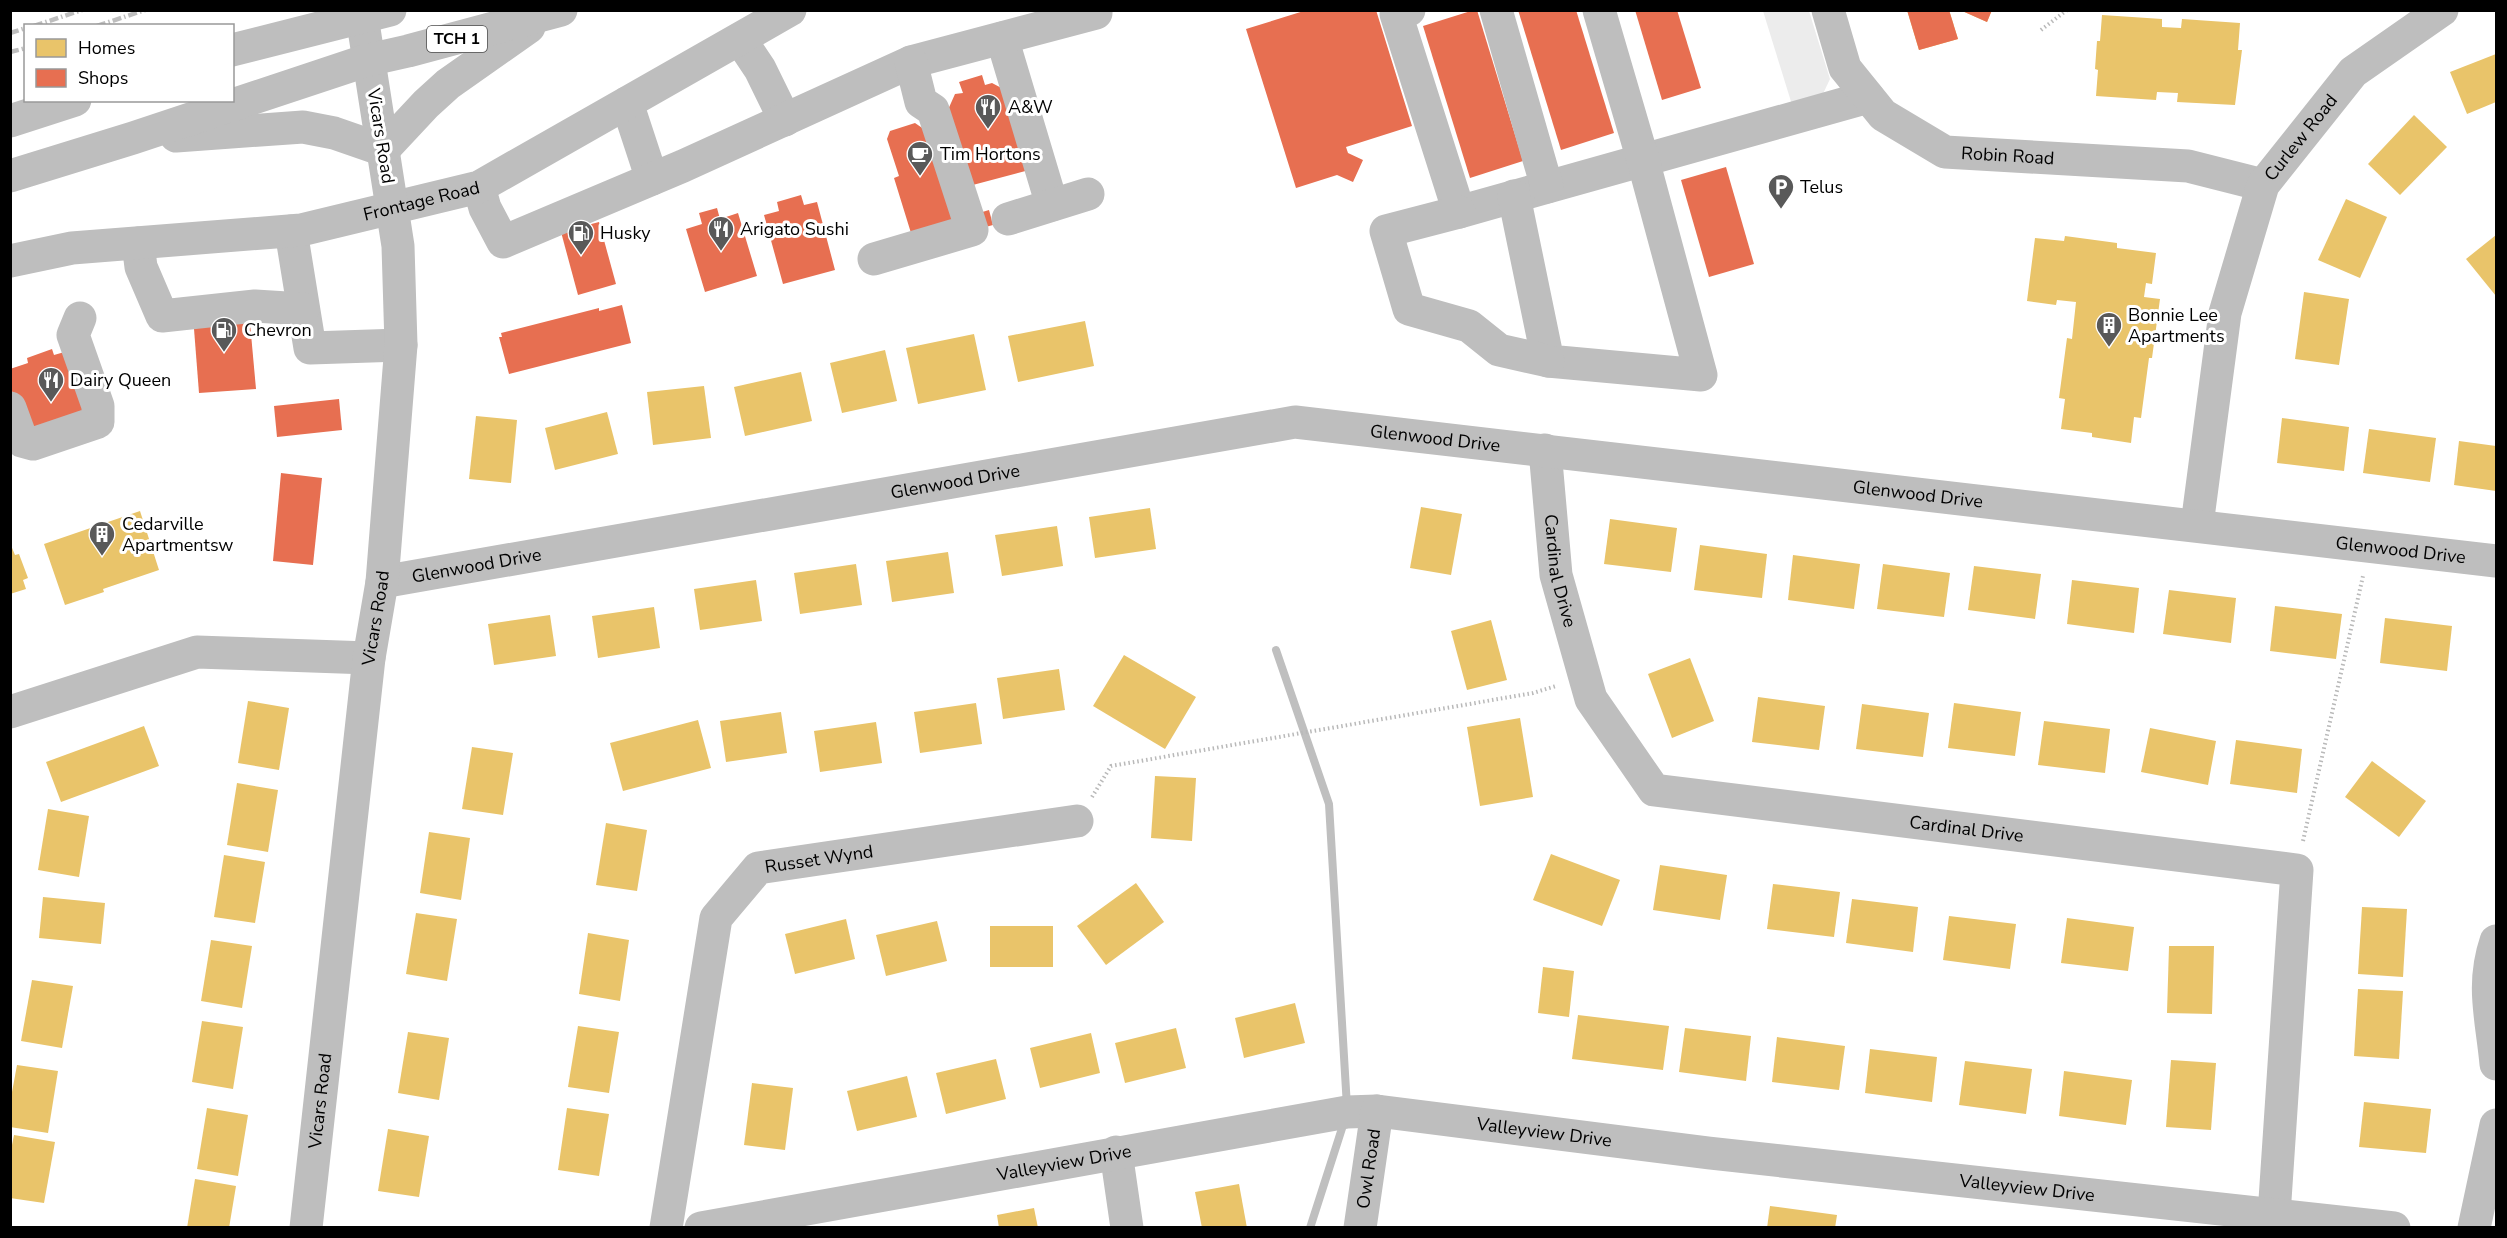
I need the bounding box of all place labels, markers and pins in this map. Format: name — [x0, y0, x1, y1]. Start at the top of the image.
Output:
restaurant icon: A&W — [973, 92, 1003, 130]
place label: A&W — [1008, 95, 1053, 119]
cafe icon: Tim Hortons — [905, 139, 935, 177]
place label: Tim Hortons — [940, 142, 1041, 166]
parking icon: Telus — [1766, 172, 1796, 210]
place label: Telus — [1800, 175, 1843, 199]
restaurant icon: Arigato Sushi — [706, 214, 736, 252]
place label: Arigato Sushi — [740, 217, 849, 241]
fuel station icon: Husky — [566, 218, 596, 256]
place label: Husky — [600, 221, 651, 245]
place label: Bonnie Lee Apartments — [2128, 303, 2225, 348]
building icon: Bonnie Lee Apartments — [2094, 310, 2124, 348]
fuel station icon: Chevron — [209, 315, 239, 353]
place label: Chevron — [244, 318, 312, 342]
restaurant icon: Dairy Queen — [36, 365, 66, 403]
place label: Dairy Queen — [70, 368, 171, 392]
place label: Cedarville Apartmentsw — [122, 512, 234, 557]
building icon: Cedarville Apartmentsw — [87, 519, 117, 557]

